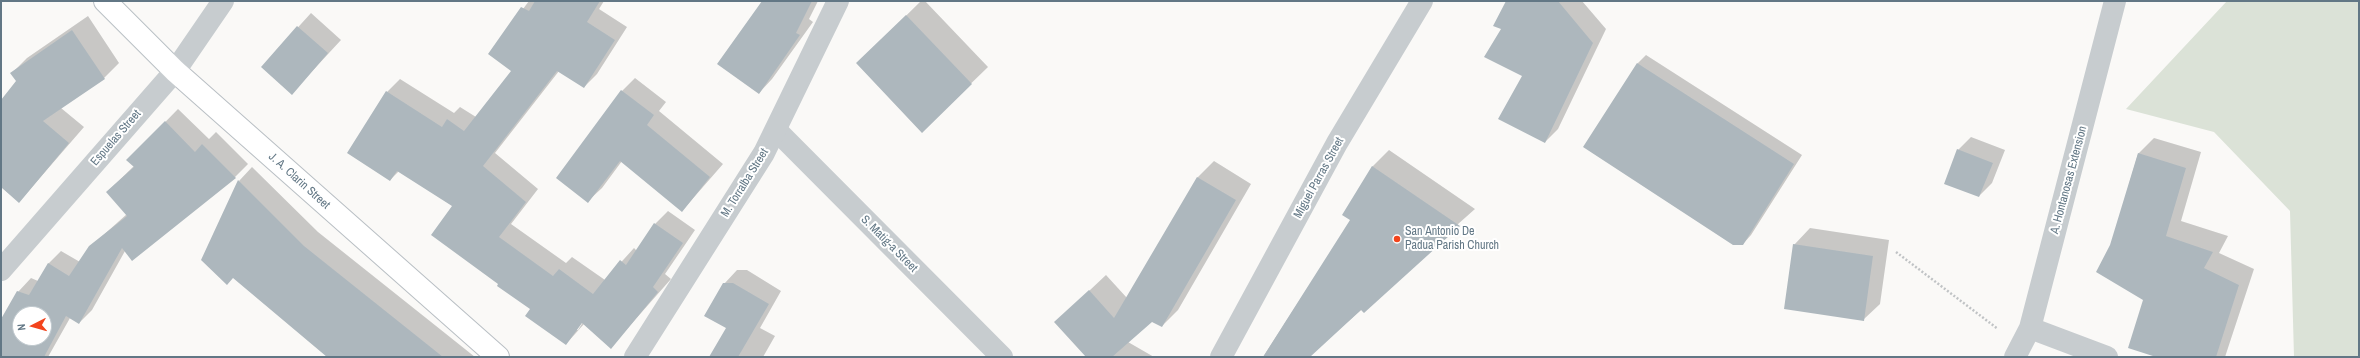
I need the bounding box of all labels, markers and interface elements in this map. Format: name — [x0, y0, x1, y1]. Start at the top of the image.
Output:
street label: Espuelas Street — [88, 107, 144, 169]
street label: A. Hontanosas Extension — [2048, 125, 2090, 235]
street label: Miguel Parras Street — [1291, 135, 1347, 221]
street label: M. Torralba Street — [718, 146, 772, 220]
street label: J. A. Clarin Street — [265, 150, 333, 212]
street label: S. Matig-a Street — [858, 213, 920, 275]
place label: San Antonio De Padua Parish Church — [1405, 225, 1499, 253]
marker: San Antonio De Padua Parish Church — [1392, 234, 1402, 244]
north arrow — [12, 306, 52, 346]
text: N — [14, 323, 28, 331]

